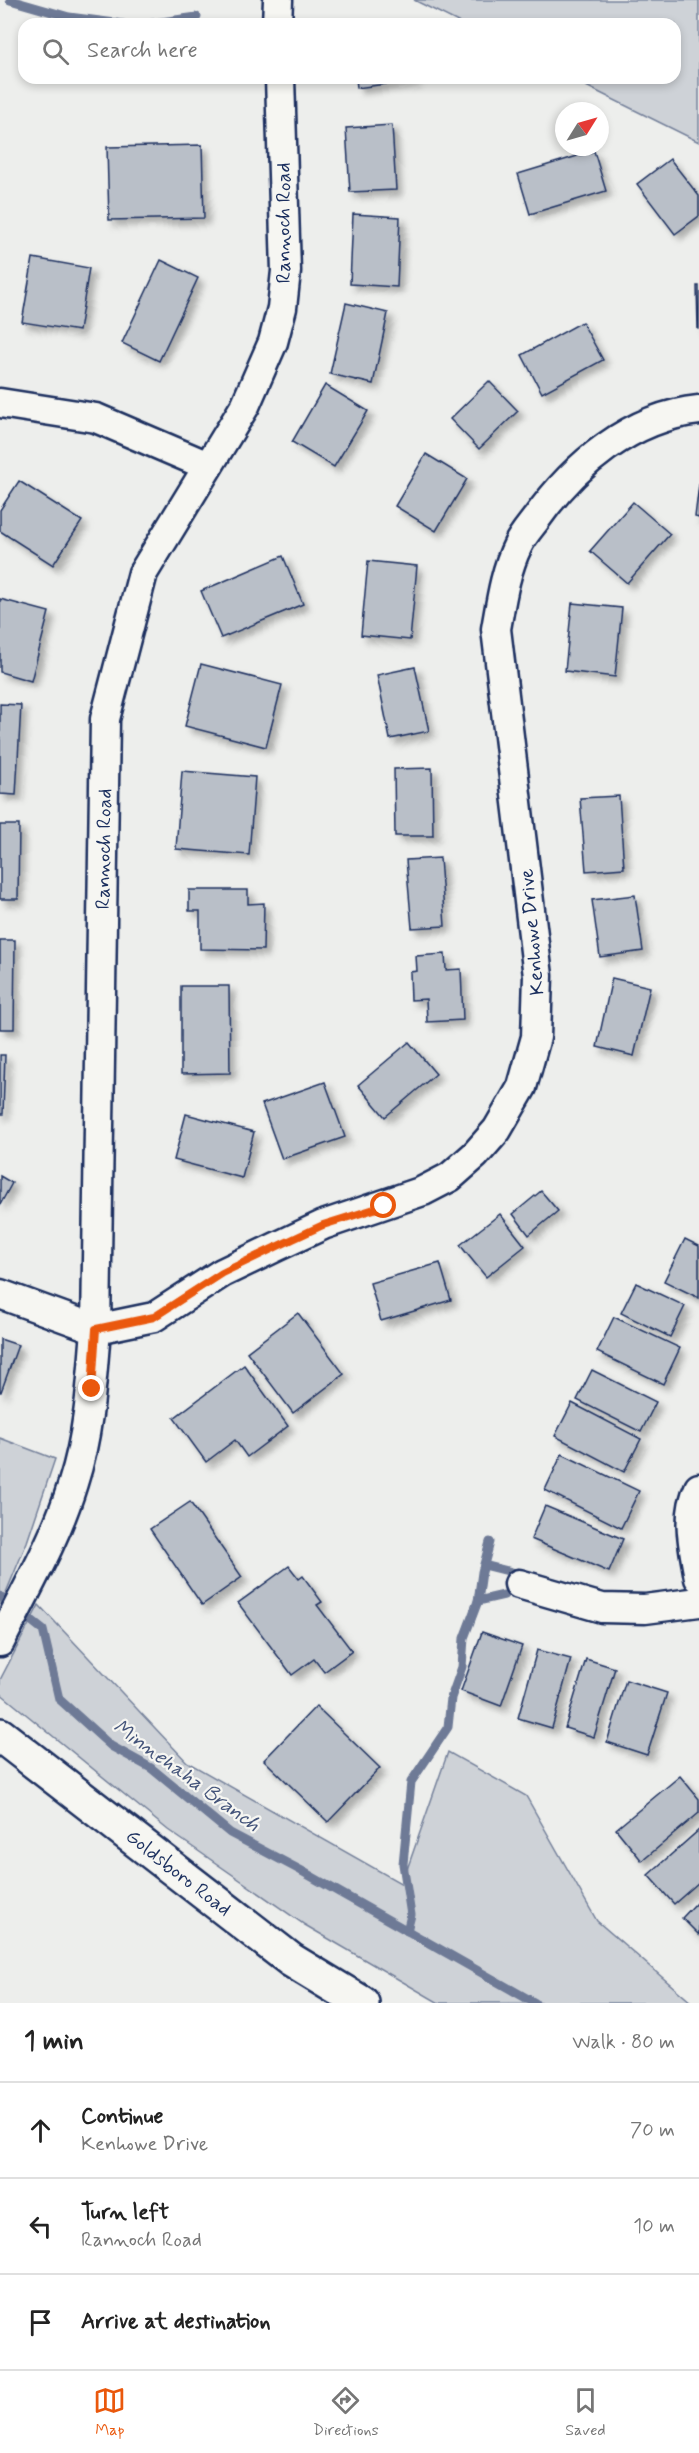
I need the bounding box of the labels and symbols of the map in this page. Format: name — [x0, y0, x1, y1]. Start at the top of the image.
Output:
north arrow — [555, 102, 609, 156]
street label: Rannoch Road — [271, 163, 298, 283]
street label: Rannoch Road — [90, 788, 119, 910]
street label: Kenhowe Drive — [514, 867, 551, 996]
route start — [370, 1192, 396, 1218]
route end — [78, 1375, 104, 1401]
water label: Minnehaha Branch — [107, 1713, 266, 1839]
street label: Goldsboro Road — [119, 1823, 237, 1923]

